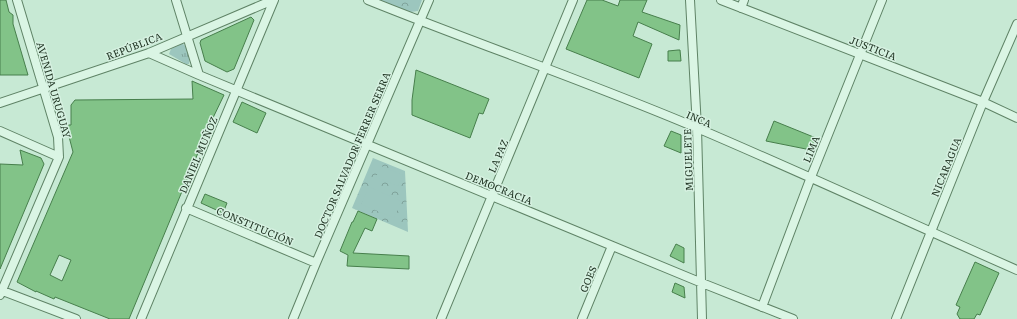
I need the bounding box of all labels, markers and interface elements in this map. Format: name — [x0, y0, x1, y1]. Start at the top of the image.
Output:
street label: REPÚBLICA — [104, 28, 165, 63]
street label: JUSTICIA — [848, 32, 899, 64]
street label: AVENIDA URUGUAY — [33, 40, 75, 140]
street label: DOCTOR SALVADOR FERRER SERRA — [310, 69, 394, 240]
street label: INCA — [684, 106, 715, 131]
street label: DANIEL MUÑOZ — [175, 114, 220, 195]
street label: MIGUELETE — [679, 129, 696, 191]
street label: LIMA — [798, 132, 823, 165]
street label: NICARAGUA — [927, 134, 965, 199]
street label: LA PAZ — [484, 137, 511, 175]
street label: DEMOCRACIA — [463, 167, 536, 208]
street label: CONSTITUCIÓN — [214, 202, 296, 249]
street label: GOES — [575, 263, 600, 294]

